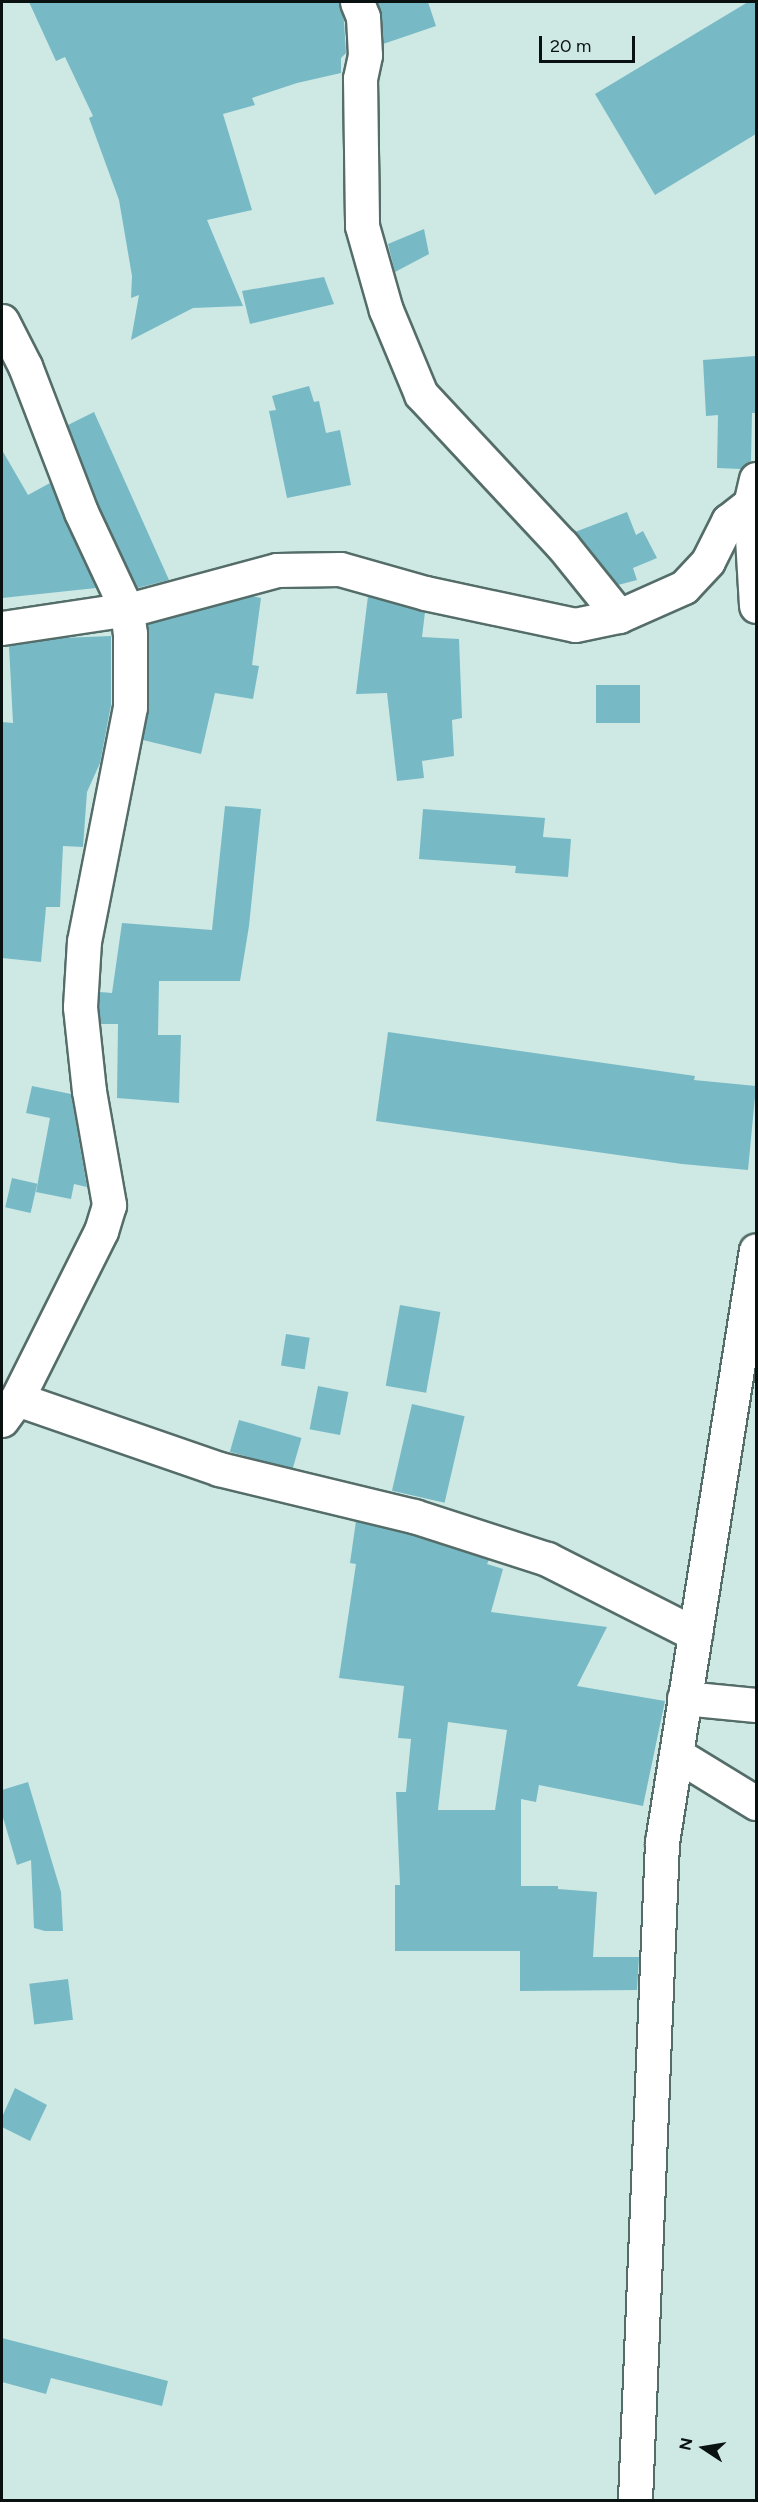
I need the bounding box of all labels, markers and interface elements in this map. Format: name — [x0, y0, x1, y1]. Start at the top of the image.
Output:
scale bar — [542, 24, 638, 62]
text: 20 m — [550, 35, 591, 57]
north arrow — [674, 2418, 734, 2478]
text: N — [675, 2436, 696, 2452]

